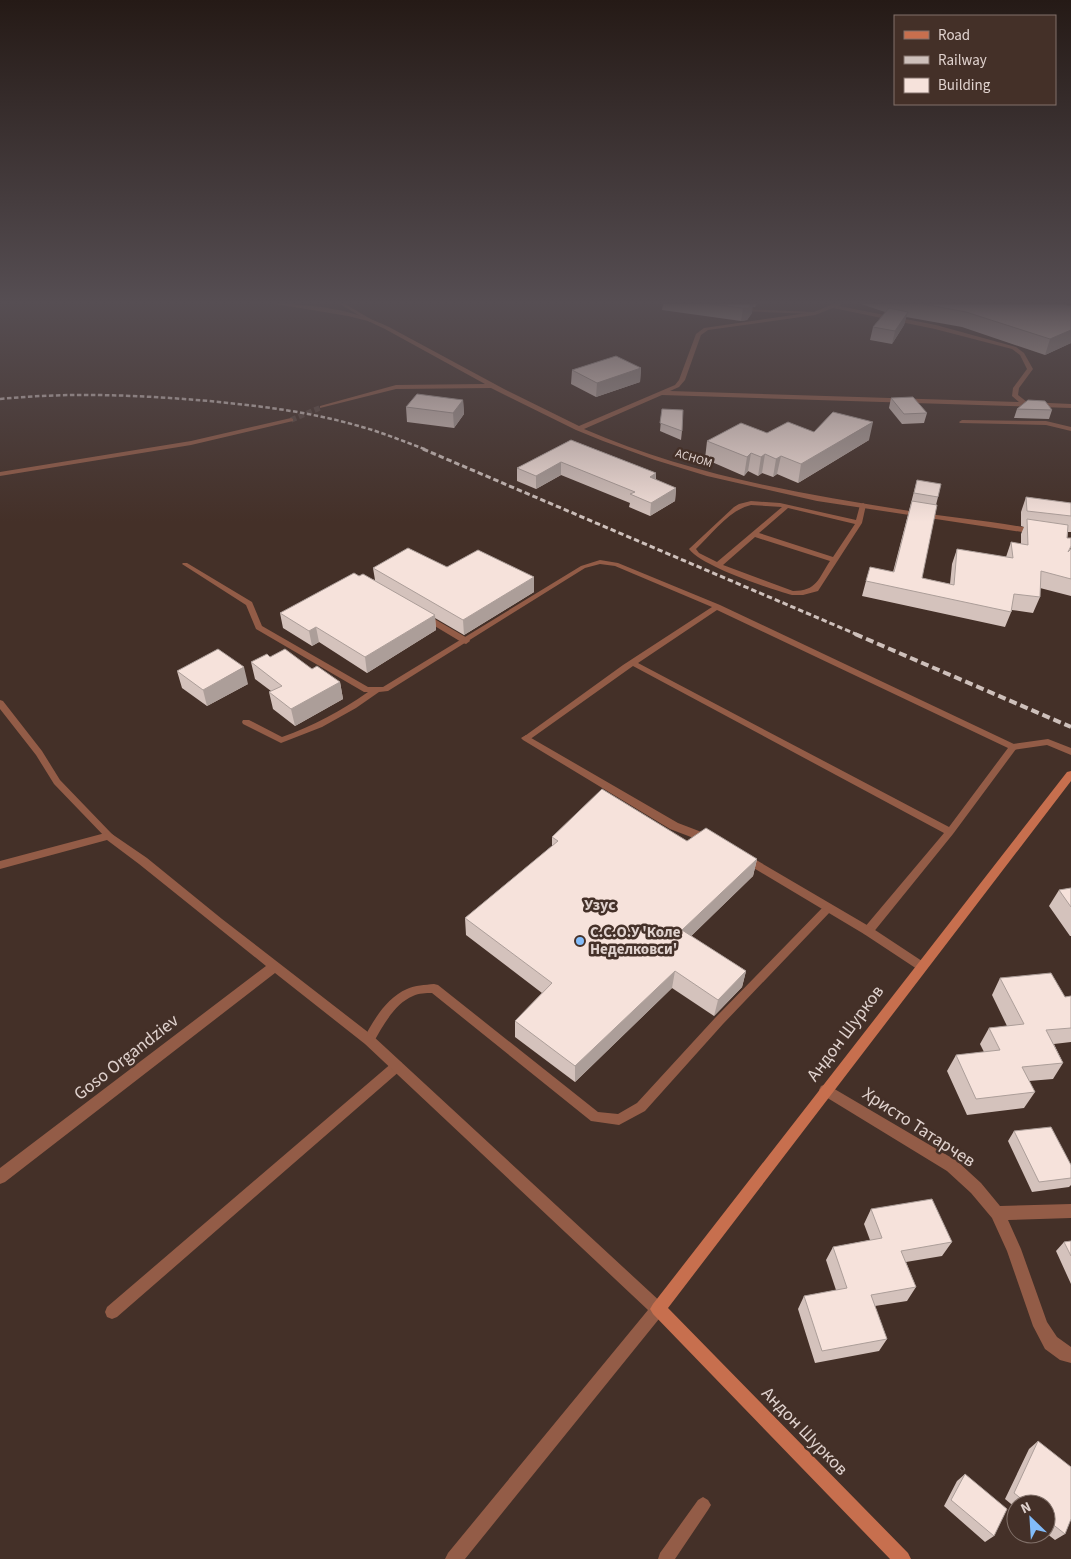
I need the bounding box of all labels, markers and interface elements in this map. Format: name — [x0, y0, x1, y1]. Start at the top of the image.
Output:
legend — [894, 15, 1056, 105]
text: Road — [938, 25, 970, 46]
text: Railway — [938, 50, 987, 71]
text: Building — [938, 75, 991, 96]
street label: АСНОМ — [673, 445, 714, 472]
district label: Узус — [584, 894, 616, 916]
place label: С.С.О.У 'Коле Неделковси' — [590, 922, 681, 960]
marker: С.С.О.У 'Коле Неделковси' — [574, 935, 586, 947]
street label: Андон Шурков — [801, 980, 890, 1087]
street label: Goso Organdziev — [69, 1008, 184, 1106]
street label: Христо Татарчев — [857, 1081, 980, 1173]
street label: Андон Шурков — [756, 1381, 853, 1481]
north arrow — [1006, 1494, 1056, 1544]
text: N — [1017, 1497, 1034, 1519]

